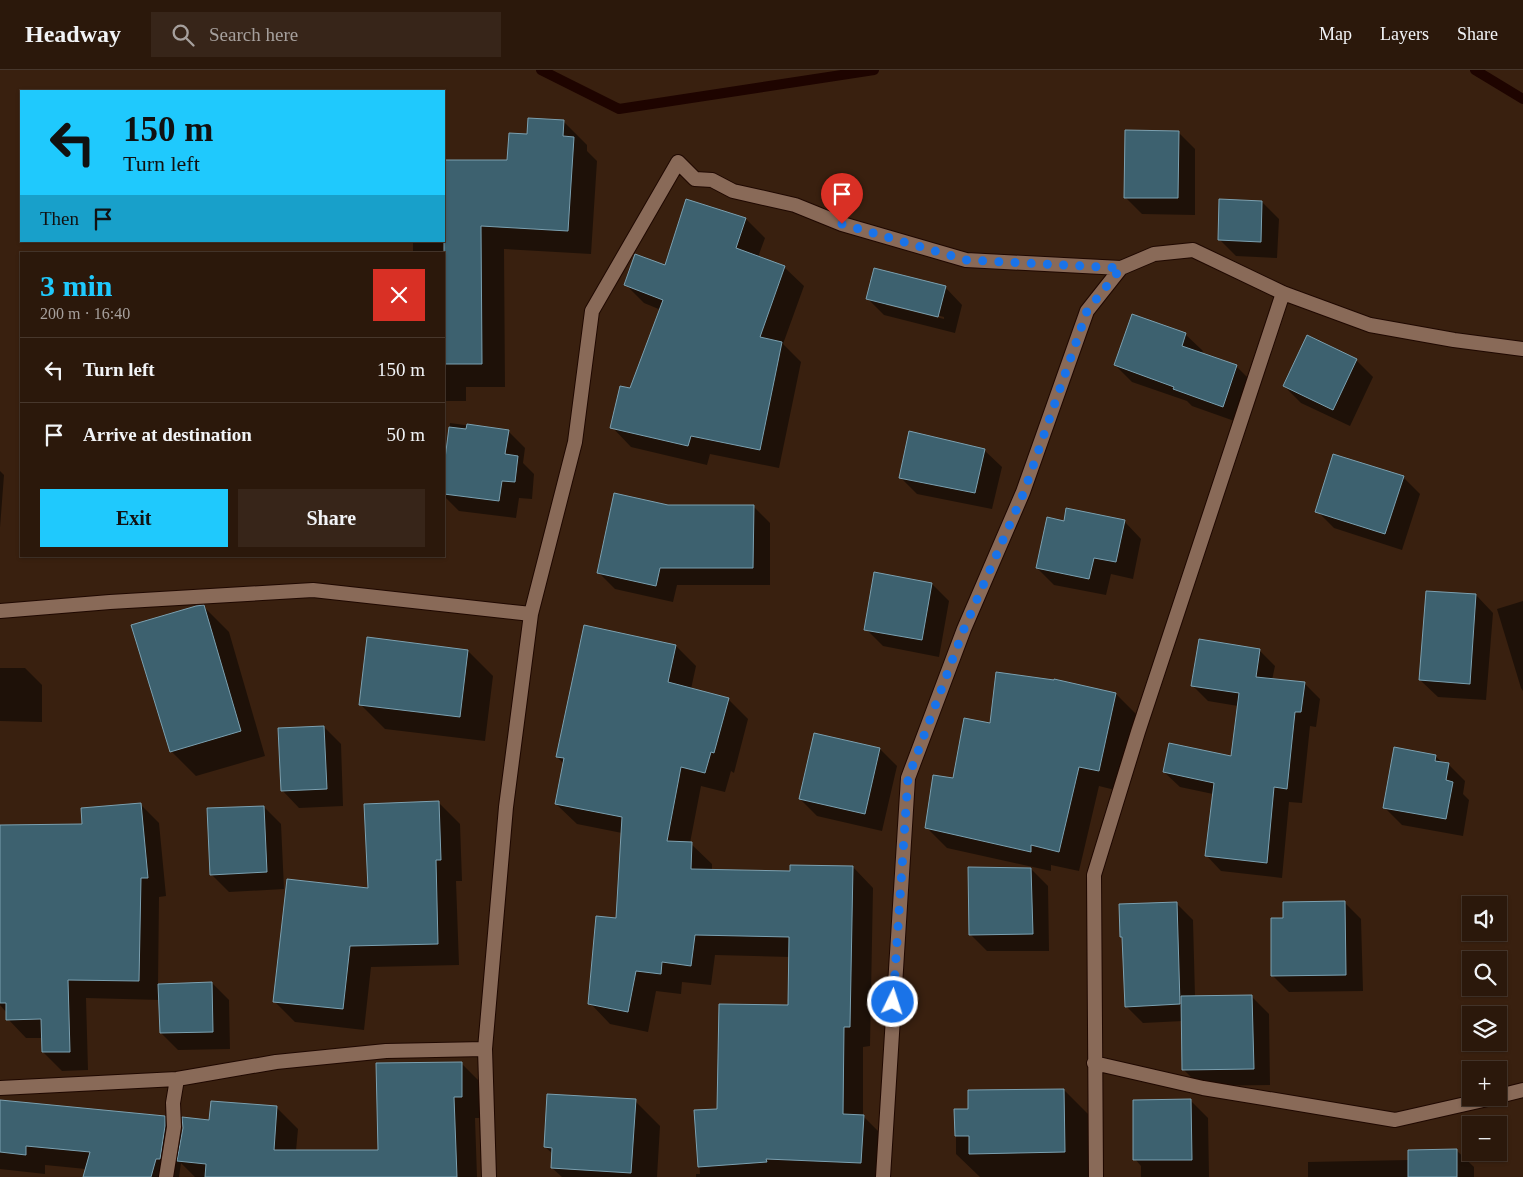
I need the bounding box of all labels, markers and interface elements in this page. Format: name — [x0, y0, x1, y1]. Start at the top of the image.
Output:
search box — [151, 12, 501, 57]
text: Headway — [25, 21, 121, 47]
icon: search — [169, 21, 197, 49]
text: Search here — [209, 24, 298, 45]
text: Map — [1319, 24, 1352, 44]
text: Layers — [1380, 24, 1429, 44]
text: Share — [1457, 24, 1498, 44]
icon: left — [40, 110, 105, 175]
text: 150 m — [123, 110, 213, 149]
text: Turn left — [123, 151, 200, 176]
pin — [821, 173, 863, 224]
icon: arrive — [828, 180, 856, 208]
icon: arrive — [89, 205, 117, 233]
text: Then — [40, 208, 79, 229]
text: 3 min — [40, 269, 113, 302]
button: close — [373, 269, 425, 321]
text: 200 m · 16:40 — [40, 305, 130, 322]
icon: left — [40, 356, 68, 384]
text: Turn left — [83, 359, 155, 380]
text: 150 m — [377, 359, 425, 380]
icon: arrive — [40, 421, 68, 449]
text: Arrive at destination — [83, 424, 252, 445]
text: 50 m — [386, 424, 425, 445]
button: Exit — [40, 489, 228, 547]
button: Share — [238, 489, 425, 547]
map controls — [1462, 896, 1507, 1161]
button: sound — [1462, 896, 1507, 941]
button: search — [1462, 951, 1507, 996]
position arrow — [866, 975, 918, 1027]
button: layers — [1462, 1006, 1507, 1051]
button: + — [1462, 1061, 1507, 1106]
button: − — [1462, 1116, 1507, 1161]

